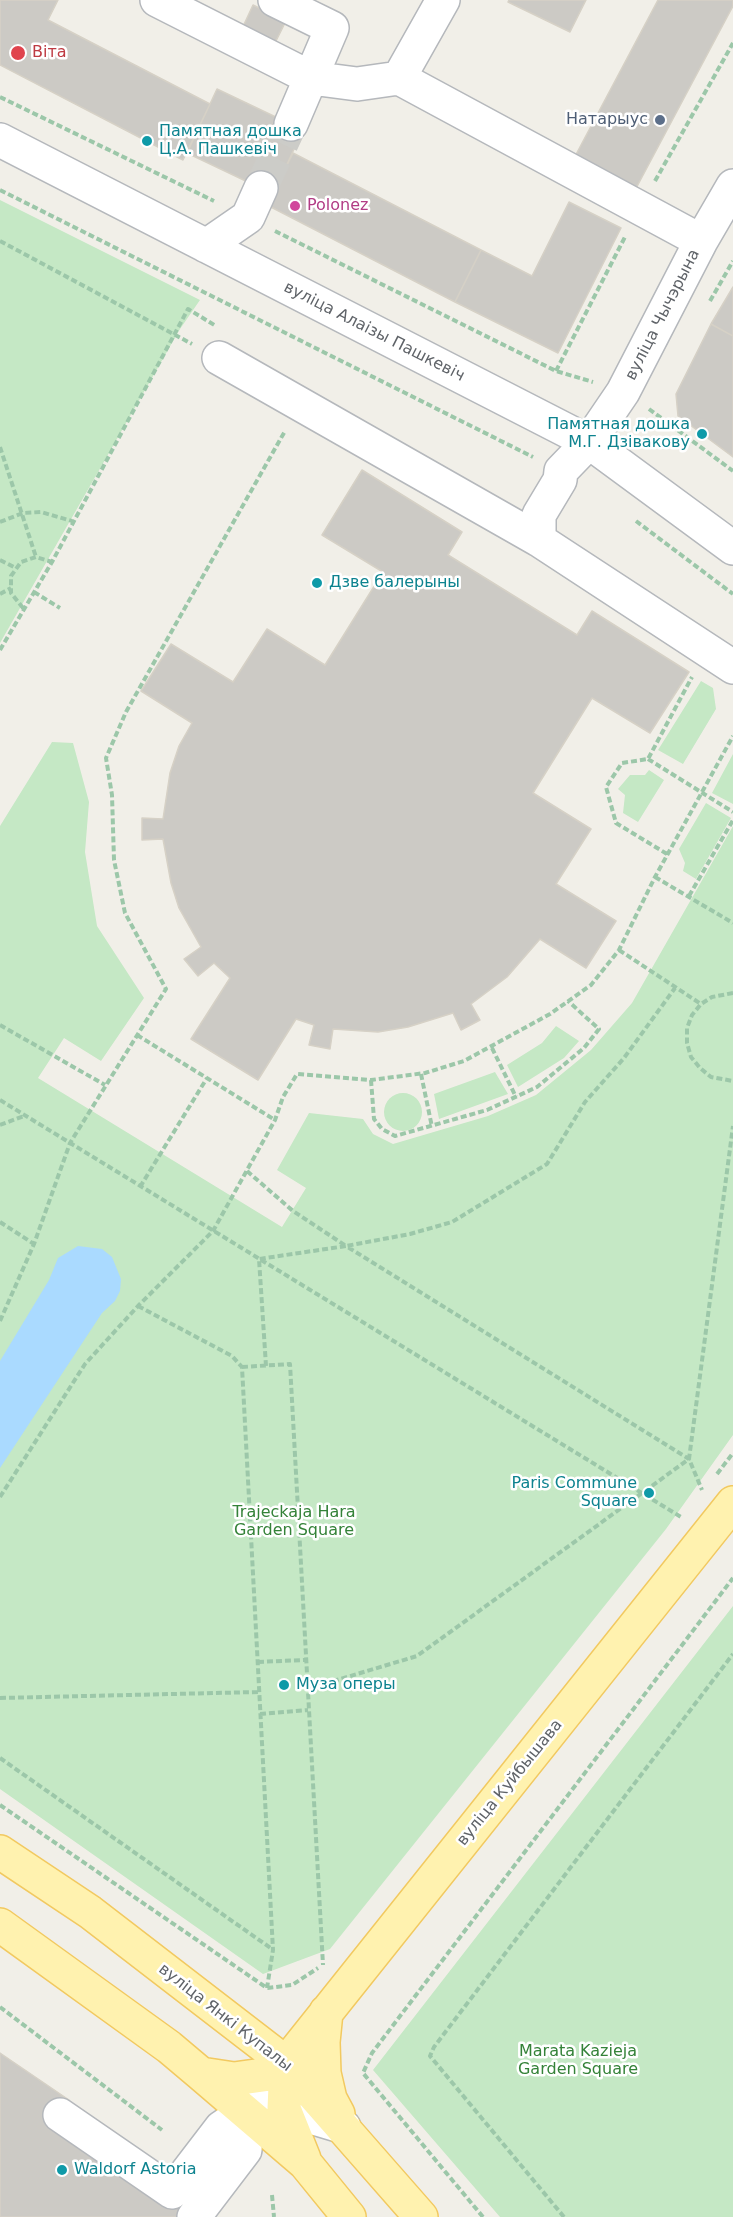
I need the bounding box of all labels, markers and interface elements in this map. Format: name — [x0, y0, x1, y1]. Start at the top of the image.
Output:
place label: Віта — [32, 43, 67, 63]
marker: Віта — [9, 44, 27, 62]
place label: Натарыус — [566, 110, 648, 130]
marker: Натарыус — [653, 113, 667, 127]
place label: Памятная дошка Ц.А. Пашкевіч — [159, 122, 302, 160]
marker: Памятная дошка Ц.А. Пашкевіч — [140, 134, 154, 148]
place label: Polonez — [307, 196, 368, 216]
marker: Polonez — [288, 199, 302, 213]
street label: вуліца Чычэрына — [622, 246, 704, 384]
street label: вуліца Алаізы Пашкевіч — [280, 278, 468, 386]
place label: Памятная дошка М.Г. Дзівакову — [547, 415, 690, 453]
marker: Памятная дошка М.Г. Дзівакову — [695, 427, 709, 441]
place label: Дзве балерыны — [329, 573, 460, 593]
marker: Дзве балерыны — [310, 576, 324, 590]
place label: Paris Commune Square — [512, 1474, 637, 1512]
marker: Paris Commune Square — [642, 1486, 656, 1500]
park label: Trajeckaja Hara Garden Square — [232, 1503, 356, 1541]
place label: Муза оперы — [296, 1675, 396, 1695]
marker: Муза оперы — [277, 1678, 291, 1692]
street label: вуліца Куйбышава — [453, 1716, 567, 1850]
street label: вуліца Янкі Купалы — [154, 1960, 296, 2076]
park label: Marata Kazieja Garden Square — [518, 2042, 638, 2080]
place label: Waldorf Astoria — [74, 2160, 196, 2180]
marker: Waldorf Astoria — [55, 2163, 69, 2177]

